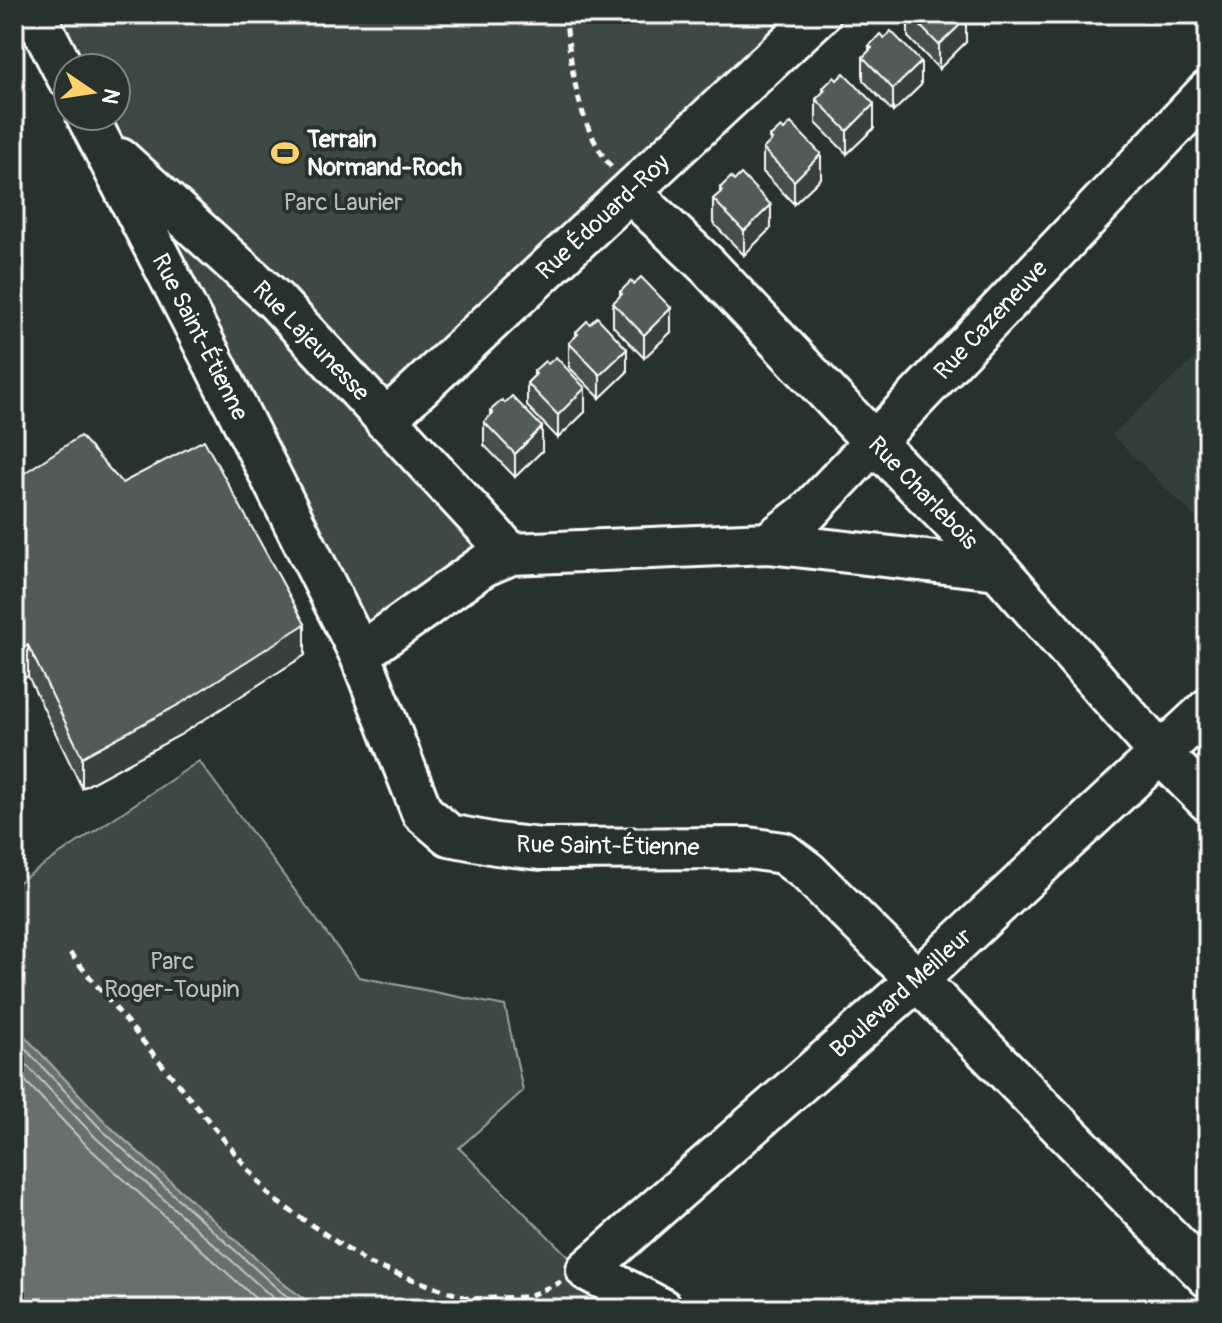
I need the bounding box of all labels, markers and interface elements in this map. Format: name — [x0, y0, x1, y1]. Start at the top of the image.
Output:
north arrow — [52, 52, 132, 132]
text: N — [95, 86, 126, 107]
place label: Terrain Normand-Roch — [306, 125, 462, 182]
sports icon: Terrain Normand-Roch — [270, 138, 300, 168]
street label: Rue Édouard-Roy — [531, 148, 675, 286]
park label: Parc Laurier — [284, 188, 403, 217]
street label: Rue Saint-Étienne — [146, 249, 255, 425]
street label: Rue Cazeneuve — [928, 254, 1054, 386]
street label: Rue Lajeunesse — [246, 275, 376, 407]
street label: Rue Charlebois — [862, 430, 984, 556]
street label: Rue Saint-Étienne — [516, 830, 700, 862]
street label: Boulevard Meilleur — [824, 922, 978, 1064]
park label: Parc Roger-Toupin — [104, 947, 240, 1004]

